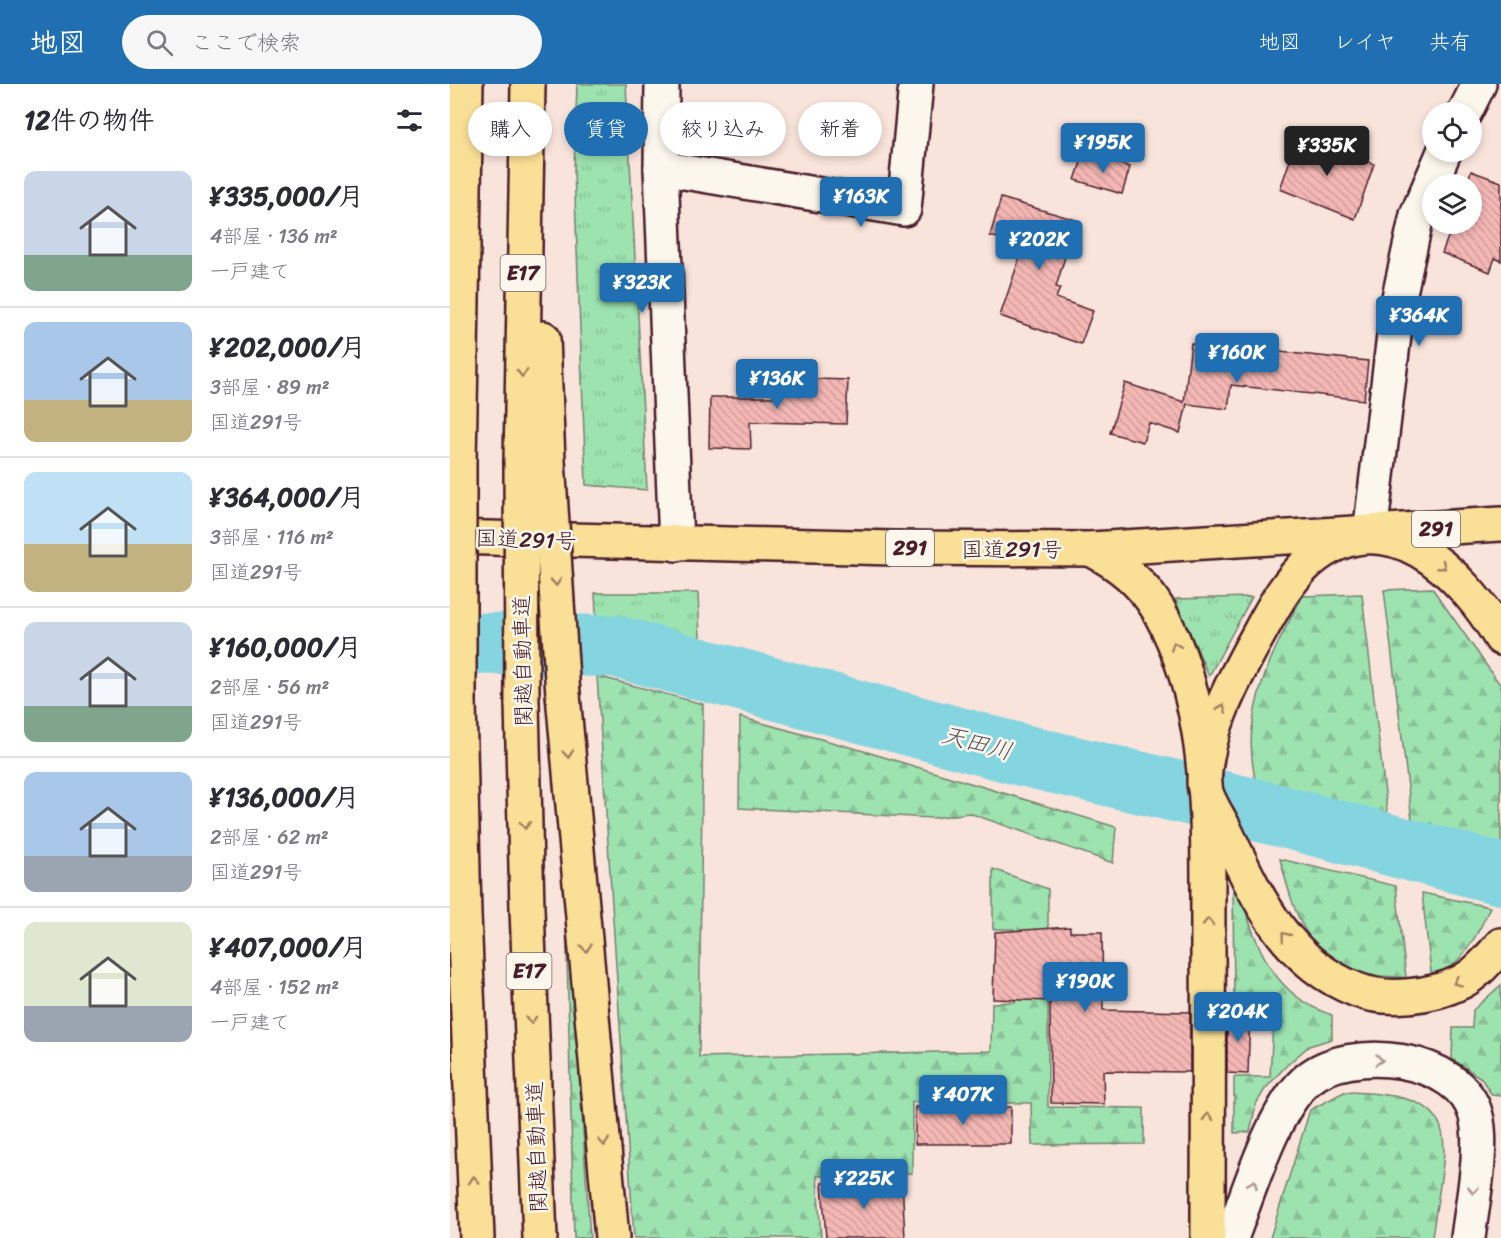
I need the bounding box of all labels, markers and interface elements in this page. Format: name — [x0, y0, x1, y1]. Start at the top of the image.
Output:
search box — [122, 15, 542, 69]
text: 地図 — [30, 18, 86, 67]
text: ここで検索 — [191, 23, 301, 62]
text: 地図 — [1259, 23, 1301, 61]
text: レイヤ — [1334, 23, 1396, 61]
text: 共有 — [1429, 23, 1471, 61]
icon: search — [143, 26, 176, 59]
text: 12件の物件 — [24, 97, 154, 143]
chip: 購入 — [468, 102, 552, 156]
chip: 賃貸 — [564, 102, 648, 156]
chip: 絞り込み — [660, 102, 786, 156]
chip: 新着 — [798, 102, 882, 156]
map controls — [1422, 102, 1482, 234]
button: locate — [1422, 102, 1482, 162]
icon: filters — [393, 104, 426, 137]
pin: ¥195K — [1061, 123, 1145, 174]
text: ¥195K — [1075, 125, 1131, 160]
pin: ¥335K — [1285, 126, 1369, 177]
text: ¥335K — [1298, 128, 1356, 163]
text: ¥335,000/月 — [210, 173, 364, 219]
button: layers — [1422, 174, 1482, 234]
pin: ¥163K — [819, 177, 903, 228]
text: ¥163K — [834, 179, 888, 214]
icon: home — [72, 195, 144, 267]
text: 4部屋 · 136 m² — [210, 219, 338, 254]
pin: ¥202K — [997, 220, 1081, 271]
text: ¥202K — [1010, 222, 1068, 257]
text: 一戸建て — [210, 254, 290, 289]
road number: E17 — [500, 255, 546, 291]
pin: ¥323K — [600, 263, 684, 314]
text: ¥323K — [614, 265, 670, 300]
pin: ¥364K — [1377, 296, 1461, 347]
text: ¥364K — [1390, 298, 1448, 333]
text: ¥202,000/月 — [210, 324, 366, 370]
pin: ¥160K — [1195, 333, 1279, 384]
text: ¥160K — [1209, 335, 1265, 370]
icon: home — [72, 346, 144, 418]
pin: ¥136K — [735, 359, 819, 410]
text: ¥136K — [750, 361, 804, 396]
one-way arrow — [516, 369, 528, 378]
text: 3部屋 · 89 m² — [210, 370, 330, 405]
text: 国道291号 — [210, 405, 302, 440]
text: ¥364,000/月 — [210, 474, 365, 520]
icon: home — [72, 496, 144, 568]
road number: 291 — [1412, 511, 1460, 547]
street label: 国道291号 — [475, 518, 577, 561]
text: 3部屋 · 116 m² — [210, 520, 334, 555]
road number: 291 — [886, 530, 934, 566]
street label: 国道291号 — [961, 530, 1063, 569]
text: 国道291号 — [210, 555, 302, 590]
one-way arrow — [1435, 559, 1446, 570]
one-way arrow — [549, 578, 562, 587]
street label: 関越自動車道 — [502, 595, 543, 727]
text: ¥160,000/月 — [210, 624, 362, 670]
one-way arrow — [1170, 642, 1183, 652]
icon: home — [72, 646, 144, 718]
text: 2部屋 · 56 m² — [210, 670, 329, 705]
one-way arrow — [1215, 703, 1228, 714]
text: 国道291号 — [210, 705, 302, 740]
water label: 天田川 — [937, 713, 1017, 773]
one-way arrow — [561, 749, 574, 758]
text: ¥136,000/月 — [210, 774, 360, 820]
icon: home — [72, 796, 144, 868]
text: 2部屋 · 62 m² — [210, 820, 329, 855]
one-way arrow — [519, 820, 531, 829]
text: 国道291号 — [210, 855, 302, 890]
one-way arrow — [1201, 917, 1214, 926]
text: ¥407,000/月 — [210, 924, 367, 970]
one-way arrow — [1281, 932, 1292, 943]
one-way arrow — [579, 943, 592, 953]
icon: home — [72, 946, 144, 1018]
road number: E17 — [506, 953, 551, 989]
pin: ¥190K — [1043, 962, 1127, 1013]
text: ¥190K — [1057, 964, 1113, 999]
text: 4部屋 · 152 m² — [210, 970, 339, 1005]
one-way arrow — [1453, 975, 1464, 987]
pin: ¥204K — [1196, 992, 1280, 1043]
text: ¥204K — [1208, 994, 1268, 1029]
text: 一戸建て — [210, 1005, 290, 1040]
one-way arrow — [524, 1015, 537, 1024]
one-way arrow — [1375, 1053, 1384, 1066]
pin: ¥407K — [921, 1075, 1005, 1126]
text: ¥407K — [933, 1077, 993, 1112]
street label: 関越自動車道 — [515, 1080, 558, 1214]
one-way arrow — [1202, 1112, 1214, 1121]
one-way arrow — [597, 1138, 610, 1147]
pin: ¥225K — [822, 1159, 906, 1210]
text: ¥225K — [835, 1161, 893, 1196]
one-way arrow — [467, 1175, 480, 1184]
one-way arrow — [1246, 1179, 1258, 1190]
one-way arrow — [1468, 1186, 1480, 1195]

